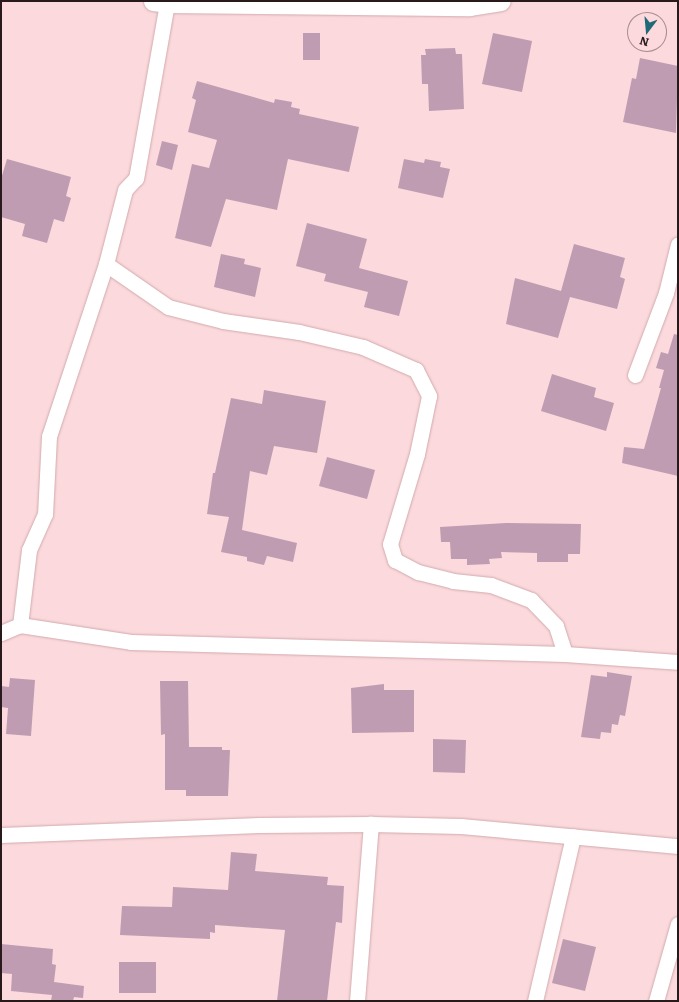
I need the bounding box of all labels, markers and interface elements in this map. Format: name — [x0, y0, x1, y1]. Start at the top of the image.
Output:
north arrow — [627, 12, 667, 52]
text: N — [637, 34, 651, 52]

